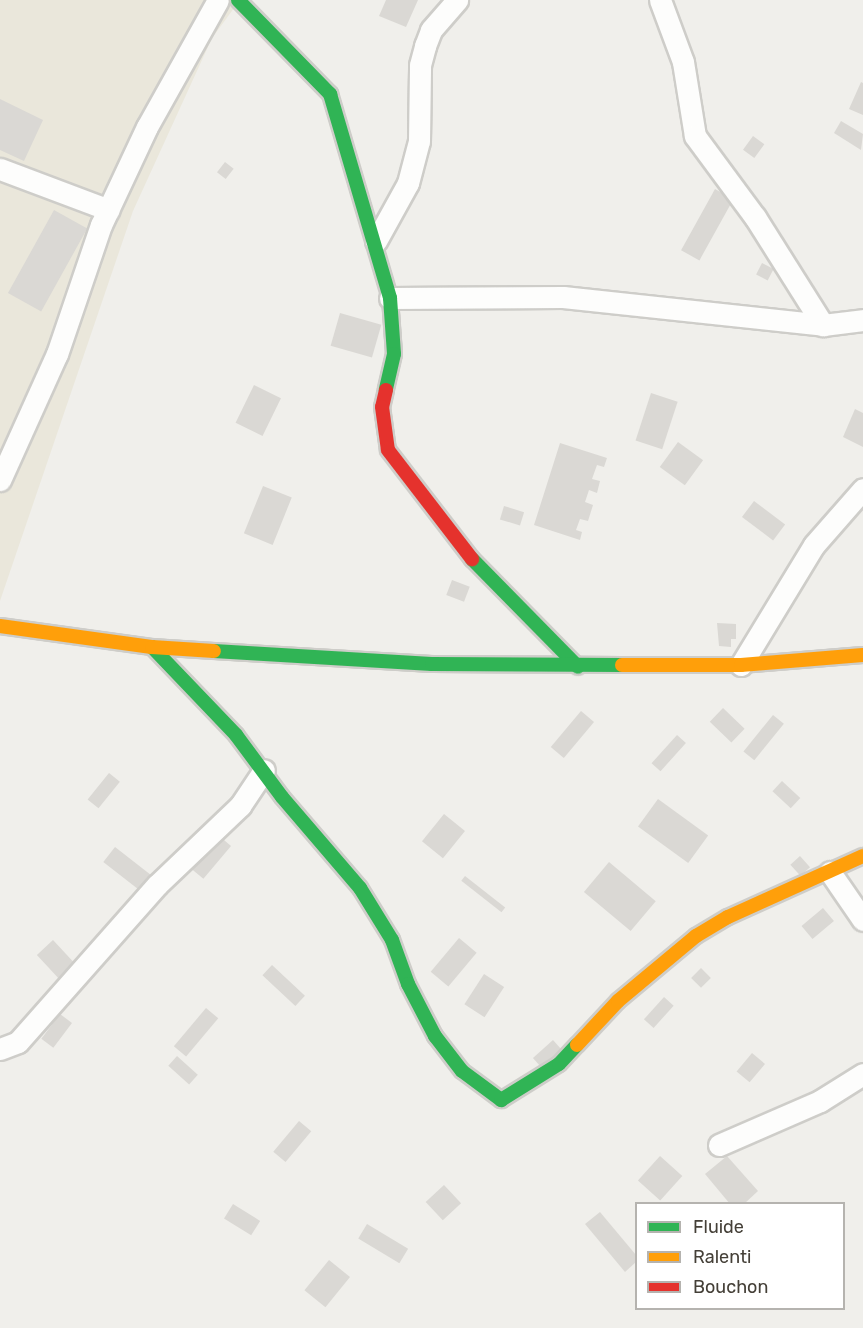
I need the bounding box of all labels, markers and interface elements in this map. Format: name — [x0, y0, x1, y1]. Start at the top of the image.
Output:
legend — [635, 1202, 845, 1310]
text: Fluide — [693, 1216, 744, 1238]
text: Ralenti — [693, 1246, 751, 1268]
text: Bouchon — [693, 1276, 768, 1298]

